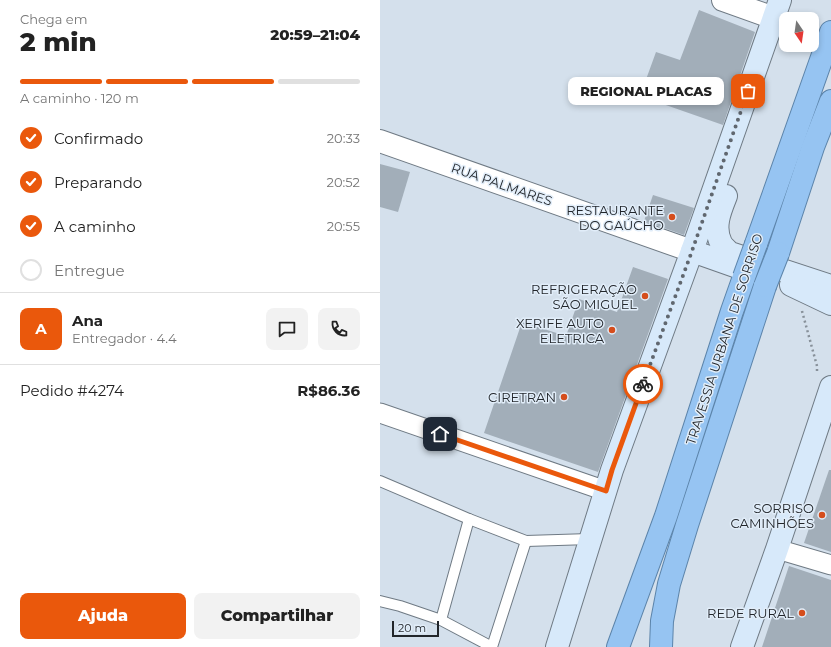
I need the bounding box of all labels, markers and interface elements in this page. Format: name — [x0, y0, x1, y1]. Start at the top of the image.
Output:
text: Chega em — [20, 11, 87, 27]
north arrow — [779, 12, 819, 52]
map controls — [779, 12, 819, 52]
text: 20:59–21:04 — [270, 25, 360, 44]
text: 2 min — [20, 26, 97, 58]
pin — [731, 74, 765, 108]
callout: REGIONAL PLACAS — [568, 77, 724, 105]
icon: bag — [737, 80, 759, 102]
text: REGIONAL PLACAS — [580, 83, 712, 99]
text: A caminho · 120 m — [20, 90, 139, 106]
icon: check — [20, 127, 42, 149]
text: Confirmado — [54, 129, 143, 148]
text: 20:33 — [327, 130, 360, 146]
street label: RUA PALMARES — [449, 159, 555, 209]
icon: check — [20, 171, 42, 193]
text: Preparando — [54, 173, 142, 192]
text: 20:52 — [327, 174, 360, 190]
place label: RESTAURANTE DO GAÚCHO — [566, 202, 664, 233]
marker: RESTAURANTE DO GAÚCHO — [667, 212, 677, 222]
icon: check — [20, 215, 42, 237]
text: A caminho — [54, 217, 136, 236]
text: 20:55 — [327, 218, 360, 234]
street label: TRAVESSIA URBANA DE SORRISO — [682, 231, 766, 447]
text: Entregue — [54, 261, 125, 280]
place label: REFRIGERAÇÃO SÃO MIGUEL — [531, 281, 637, 312]
marker: REFRIGERAÇÃO SÃO MIGUEL — [640, 291, 650, 301]
button: chat — [266, 308, 308, 350]
button: phone — [318, 308, 360, 350]
text: Ana — [72, 311, 103, 330]
place label: XERIFE AUTO ELETRICA — [516, 315, 605, 346]
text: A — [35, 319, 47, 338]
marker: XERIFE AUTO ELETRICA — [607, 325, 617, 335]
text: Entregador · 4.4 — [72, 330, 177, 346]
courier — [623, 364, 663, 404]
icon: bike — [632, 373, 654, 395]
text: Pedido #4274 — [20, 381, 124, 400]
text: R$86.36 — [297, 381, 360, 400]
place label: CIRETRAN — [488, 389, 556, 405]
marker: CIRETRAN — [559, 392, 569, 402]
pin — [423, 417, 457, 451]
icon: home — [429, 423, 451, 445]
place label: SORRISO CAMINHÕES — [731, 500, 814, 531]
marker: SORRISO CAMINHÕES — [817, 510, 827, 520]
button: Ajuda — [20, 593, 186, 639]
button: Compartilhar — [194, 593, 360, 639]
place label: REDE RURAL — [707, 605, 794, 621]
marker: REDE RURAL — [797, 608, 807, 618]
scale bar — [392, 619, 439, 638]
text: 20 m — [398, 621, 426, 635]

